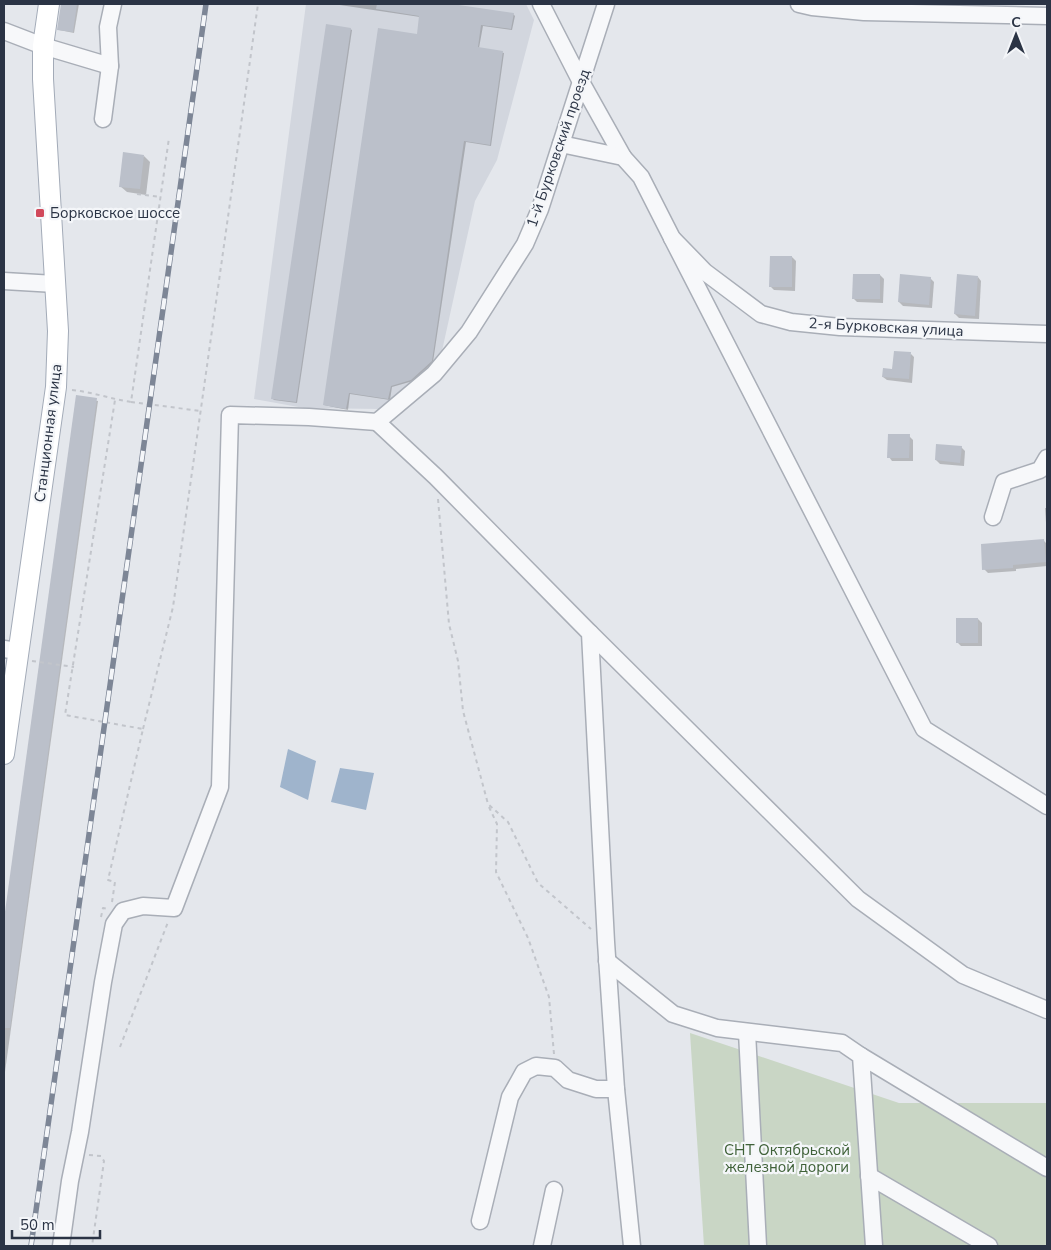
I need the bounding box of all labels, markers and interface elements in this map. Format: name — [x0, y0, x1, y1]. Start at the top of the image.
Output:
north arrow — [991, 10, 1041, 60]
text: С — [1011, 13, 1021, 32]
street label: 1-й Бурковский проезд — [521, 66, 595, 230]
place label: Борковское шоссе — [50, 203, 180, 223]
marker: Борковское шоссе — [34, 207, 46, 219]
street label: 2-я Бурковская улица — [808, 313, 964, 341]
street label: Станционная улица — [30, 363, 66, 503]
park label: СНТ Октябрьской железной дороги — [724, 1140, 850, 1177]
scale bar — [12, 1208, 100, 1240]
text: 50 m — [20, 1215, 55, 1235]

